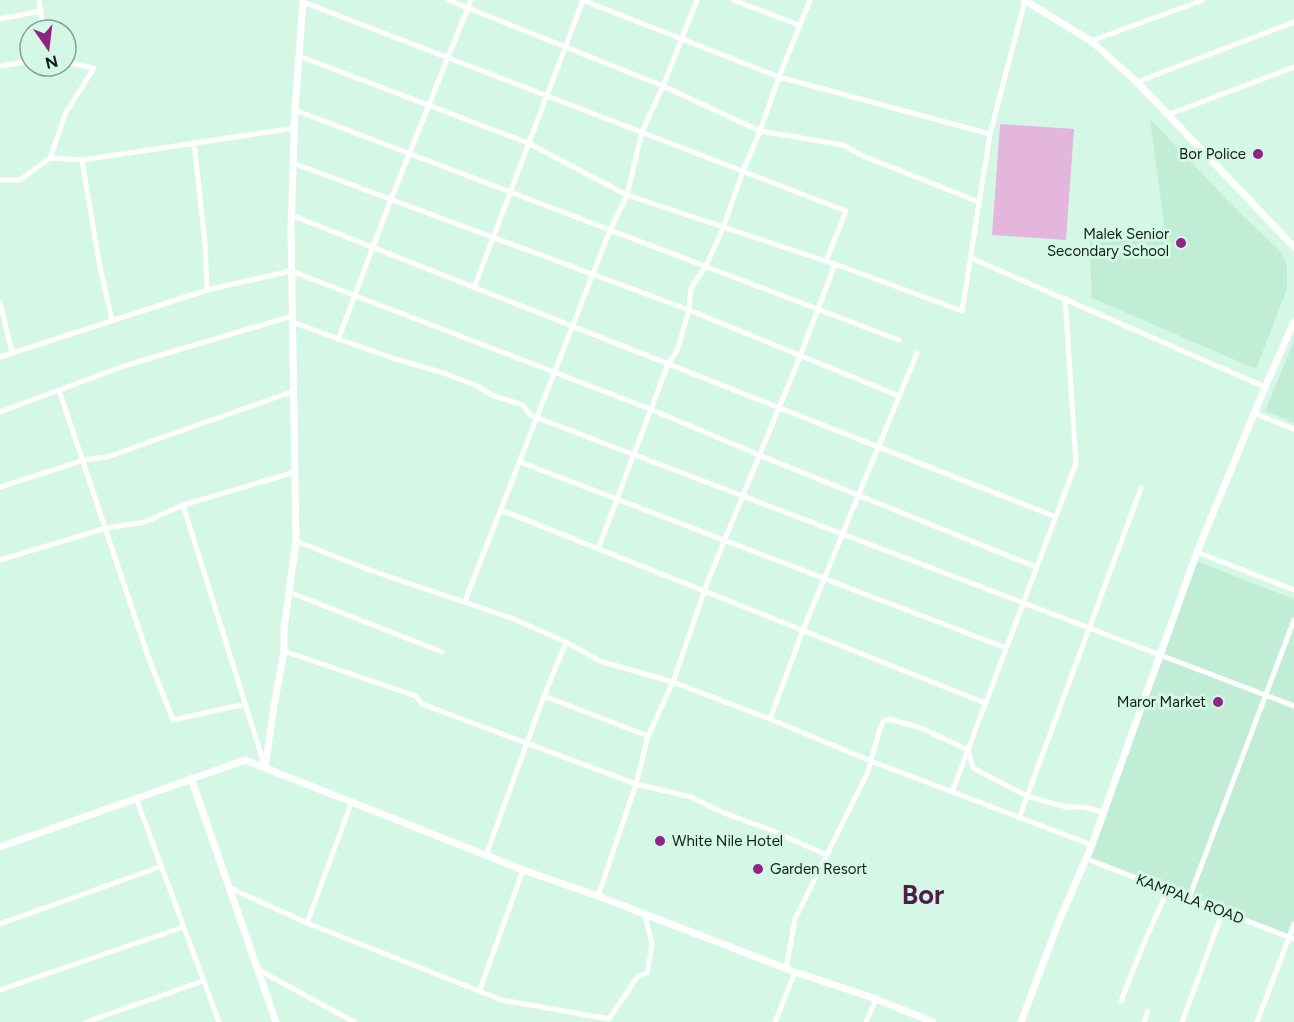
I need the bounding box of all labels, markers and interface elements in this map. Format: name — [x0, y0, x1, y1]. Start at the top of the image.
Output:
north arrow — [18, 18, 78, 78]
text: N — [43, 51, 60, 73]
place label: Bor Police — [1179, 145, 1246, 163]
marker: Bor Police — [1251, 147, 1265, 161]
place label: Malek Senior Secondary School — [1047, 225, 1169, 260]
marker: Malek Senior Secondary School — [1174, 236, 1188, 250]
place label: Maror Market — [1117, 693, 1206, 711]
marker: Maror Market — [1211, 695, 1225, 709]
place label: White Nile Hotel — [672, 832, 783, 850]
marker: White Nile Hotel — [653, 834, 667, 848]
place label: Garden Resort — [770, 860, 868, 878]
marker: Garden Resort — [751, 862, 765, 876]
street label: KAMPALA ROAD — [1134, 870, 1246, 928]
district label: Bor — [902, 878, 944, 911]

